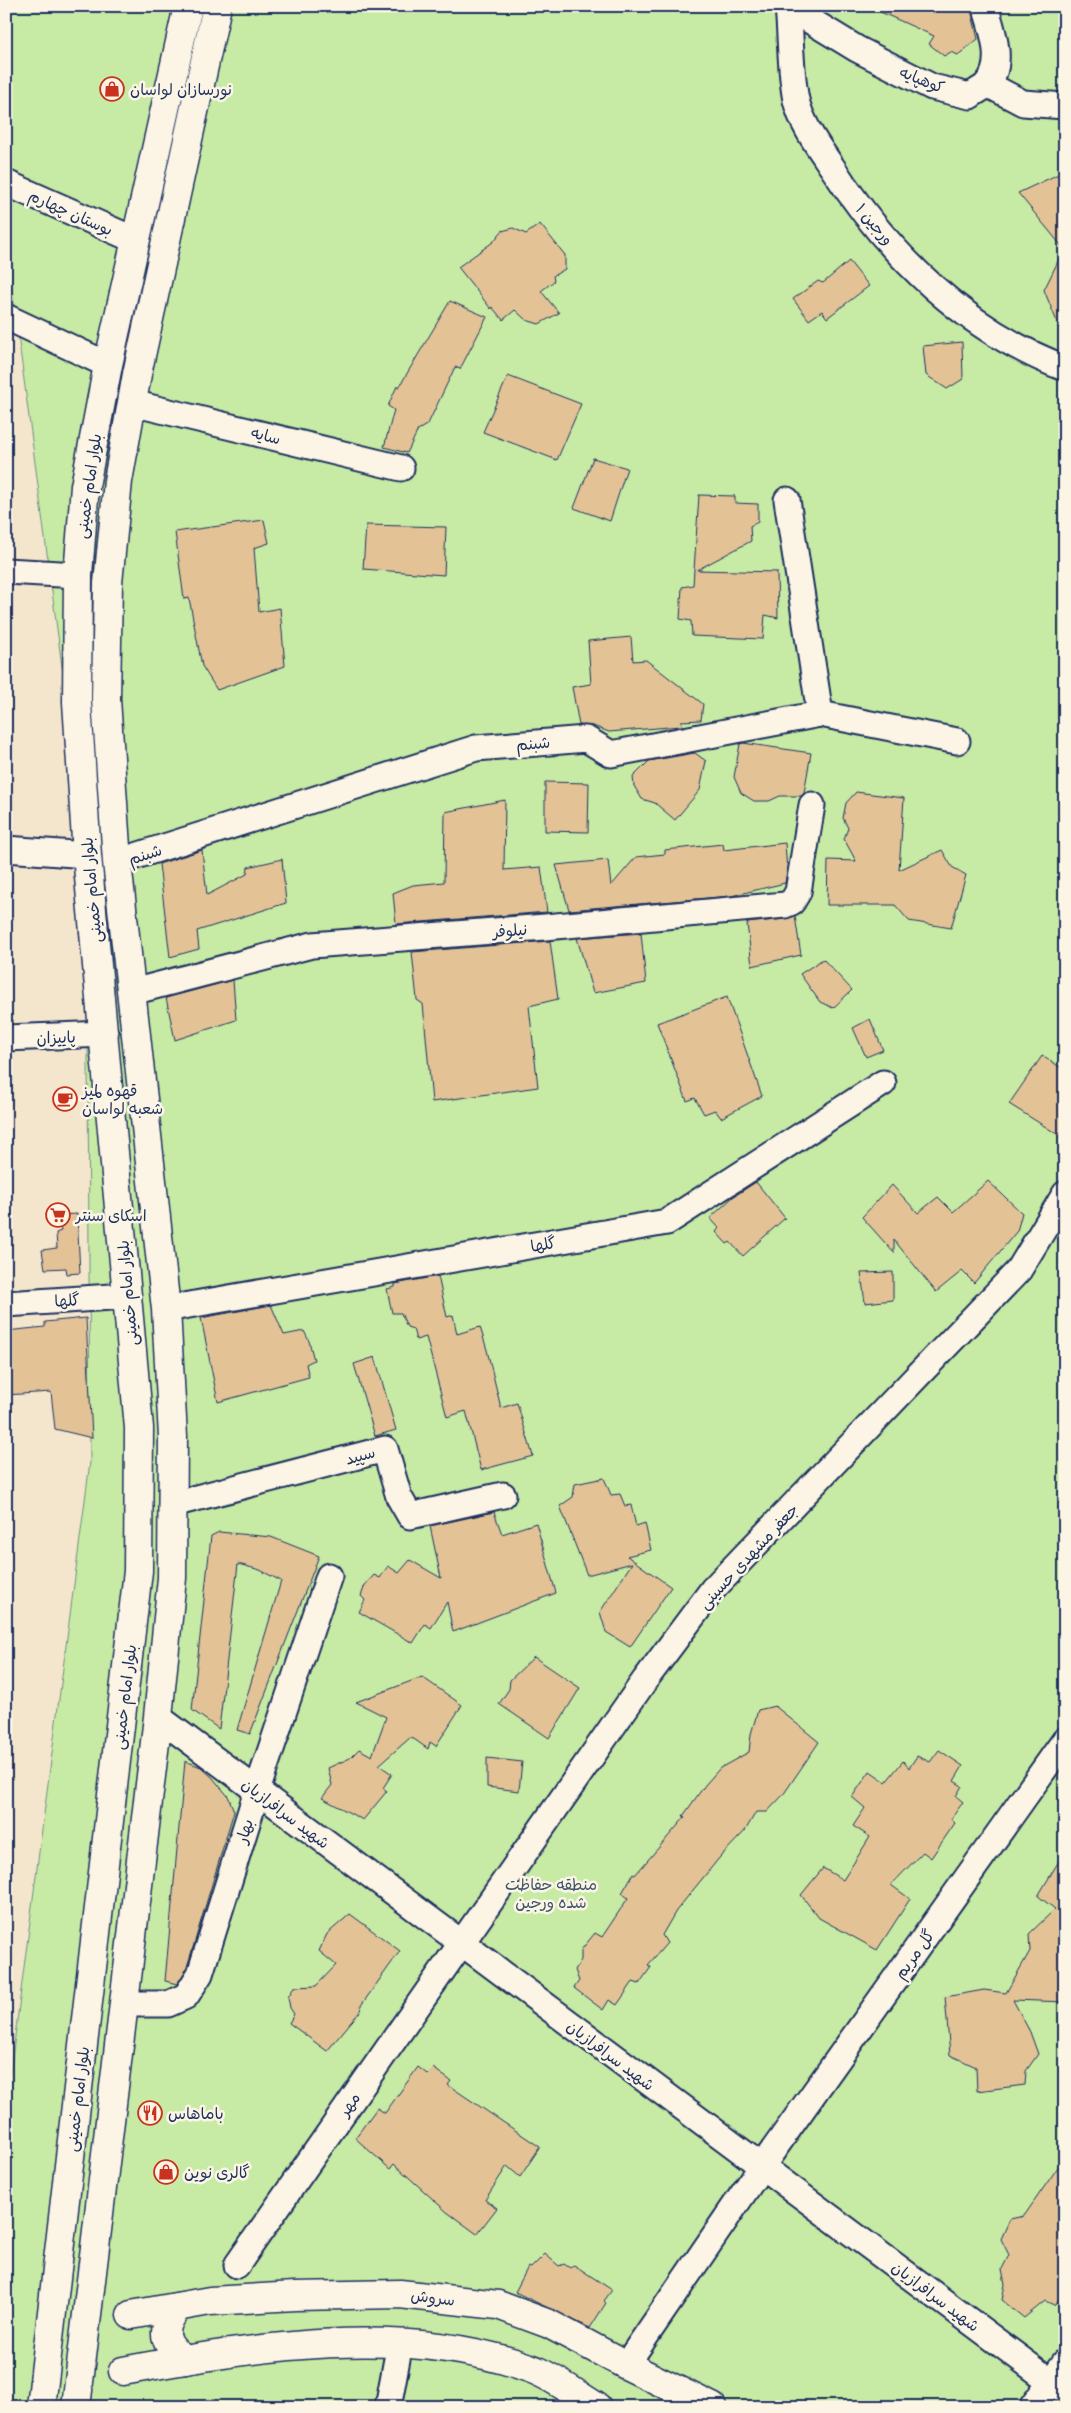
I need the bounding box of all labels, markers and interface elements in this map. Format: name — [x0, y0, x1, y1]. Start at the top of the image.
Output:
street label: کوهپایه — [895, 61, 948, 101]
shop icon: نورسازان لواسان — [99, 76, 125, 102]
place label: نورسازان لواسان — [130, 79, 233, 103]
street label: بوستان چهارم — [24, 185, 116, 243]
street label: ورجین ۱ — [849, 199, 898, 252]
street label: سایه — [248, 422, 283, 452]
street label: بلوار امام خمینی — [71, 432, 109, 540]
street label: شبنم — [515, 732, 551, 758]
street label: بلوار امام خمینی — [76, 836, 110, 944]
street label: شبنم — [126, 839, 166, 873]
street label: نیلوفر — [490, 919, 528, 945]
street label: پاییزان — [36, 1026, 76, 1052]
place label: قهوه لمیز شعبه لواسان — [80, 1080, 163, 1122]
cafe icon: قهوه لمیز شعبه لواسان — [52, 1086, 78, 1112]
supermarket icon: اسکای سنتر — [45, 1202, 71, 1228]
place label: اسکای سنتر — [74, 1205, 147, 1229]
street label: گلها — [529, 1232, 558, 1260]
street label: بلوار امام خمینی — [112, 1239, 146, 1347]
street label: گلها — [54, 1289, 81, 1315]
street label: سپید — [343, 1441, 378, 1472]
street label: جعفر مشهدی حسینی — [694, 1499, 805, 1616]
street label: بلوار امام خمینی — [108, 1643, 144, 1751]
street label: شهید سرافرازیان — [236, 1773, 334, 1856]
street label: بهار — [230, 1816, 261, 1849]
park label: منطقه حفاظت شده ورجین — [505, 1874, 597, 1916]
street label: گل مریم — [889, 1925, 942, 1985]
street label: شهید سرافرازیان — [561, 2015, 659, 2098]
street label: بلوار امام خمینی — [61, 2045, 97, 2153]
street label: مهر — [333, 2088, 367, 2124]
restaurant icon: باماهاس — [137, 2100, 163, 2126]
place label: باماهاس — [168, 2103, 224, 2127]
shop icon: گالری نوین — [153, 2159, 179, 2185]
place label: گالری نوین — [184, 2162, 250, 2186]
street label: شهید سرافرازیان — [886, 2256, 984, 2339]
street label: سروش — [409, 2284, 456, 2314]

